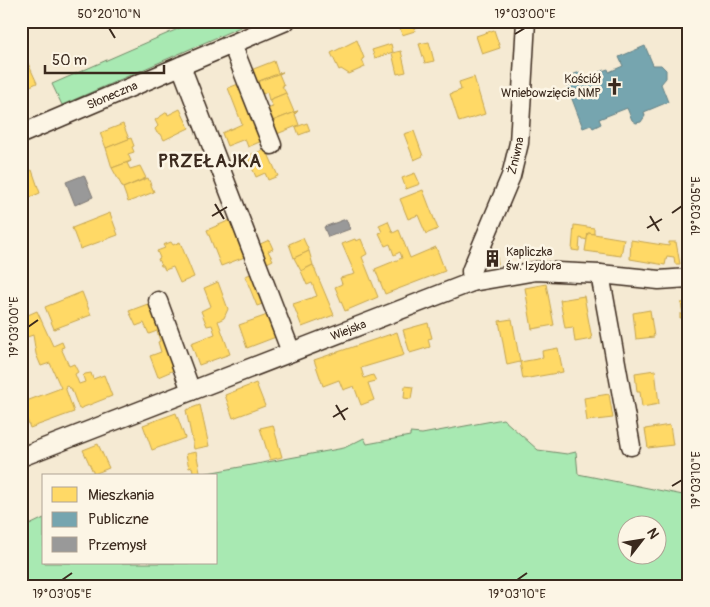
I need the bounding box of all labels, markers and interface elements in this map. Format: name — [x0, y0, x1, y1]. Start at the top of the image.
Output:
text: 50°20'10"N — [77, 7, 141, 22]
text: 19°03'00"E — [495, 7, 555, 22]
scale bar — [45, 42, 164, 74]
text: 50 m — [52, 51, 87, 70]
place label: Kościół Wniebowzięcia NMP — [501, 72, 602, 101]
church icon: Kościół Wniebowzięcia NMP — [605, 76, 625, 96]
street label: Słoneczna — [84, 78, 140, 113]
street label: Żniwna — [503, 136, 527, 176]
district label: PRZEŁAJKA — [158, 150, 262, 173]
text: 19°03'05"E — [689, 176, 704, 236]
place label: Kapliczka św. Izydora — [506, 245, 562, 274]
building icon: Kapliczka św. Izydora — [482, 249, 502, 269]
text: 19°03'00"E — [7, 297, 22, 357]
street label: Wiejska — [328, 316, 369, 344]
text: 19°03'10"E — [689, 451, 704, 509]
legend — [42, 474, 218, 564]
text: Mieszkania — [88, 486, 154, 505]
text: Publiczne — [88, 510, 149, 529]
north arrow — [618, 514, 668, 564]
text: N — [643, 525, 662, 542]
text: Przemysł — [88, 536, 147, 555]
text: 19°03'05"E — [32, 587, 92, 602]
text: 19°03'10"E — [488, 587, 546, 602]

